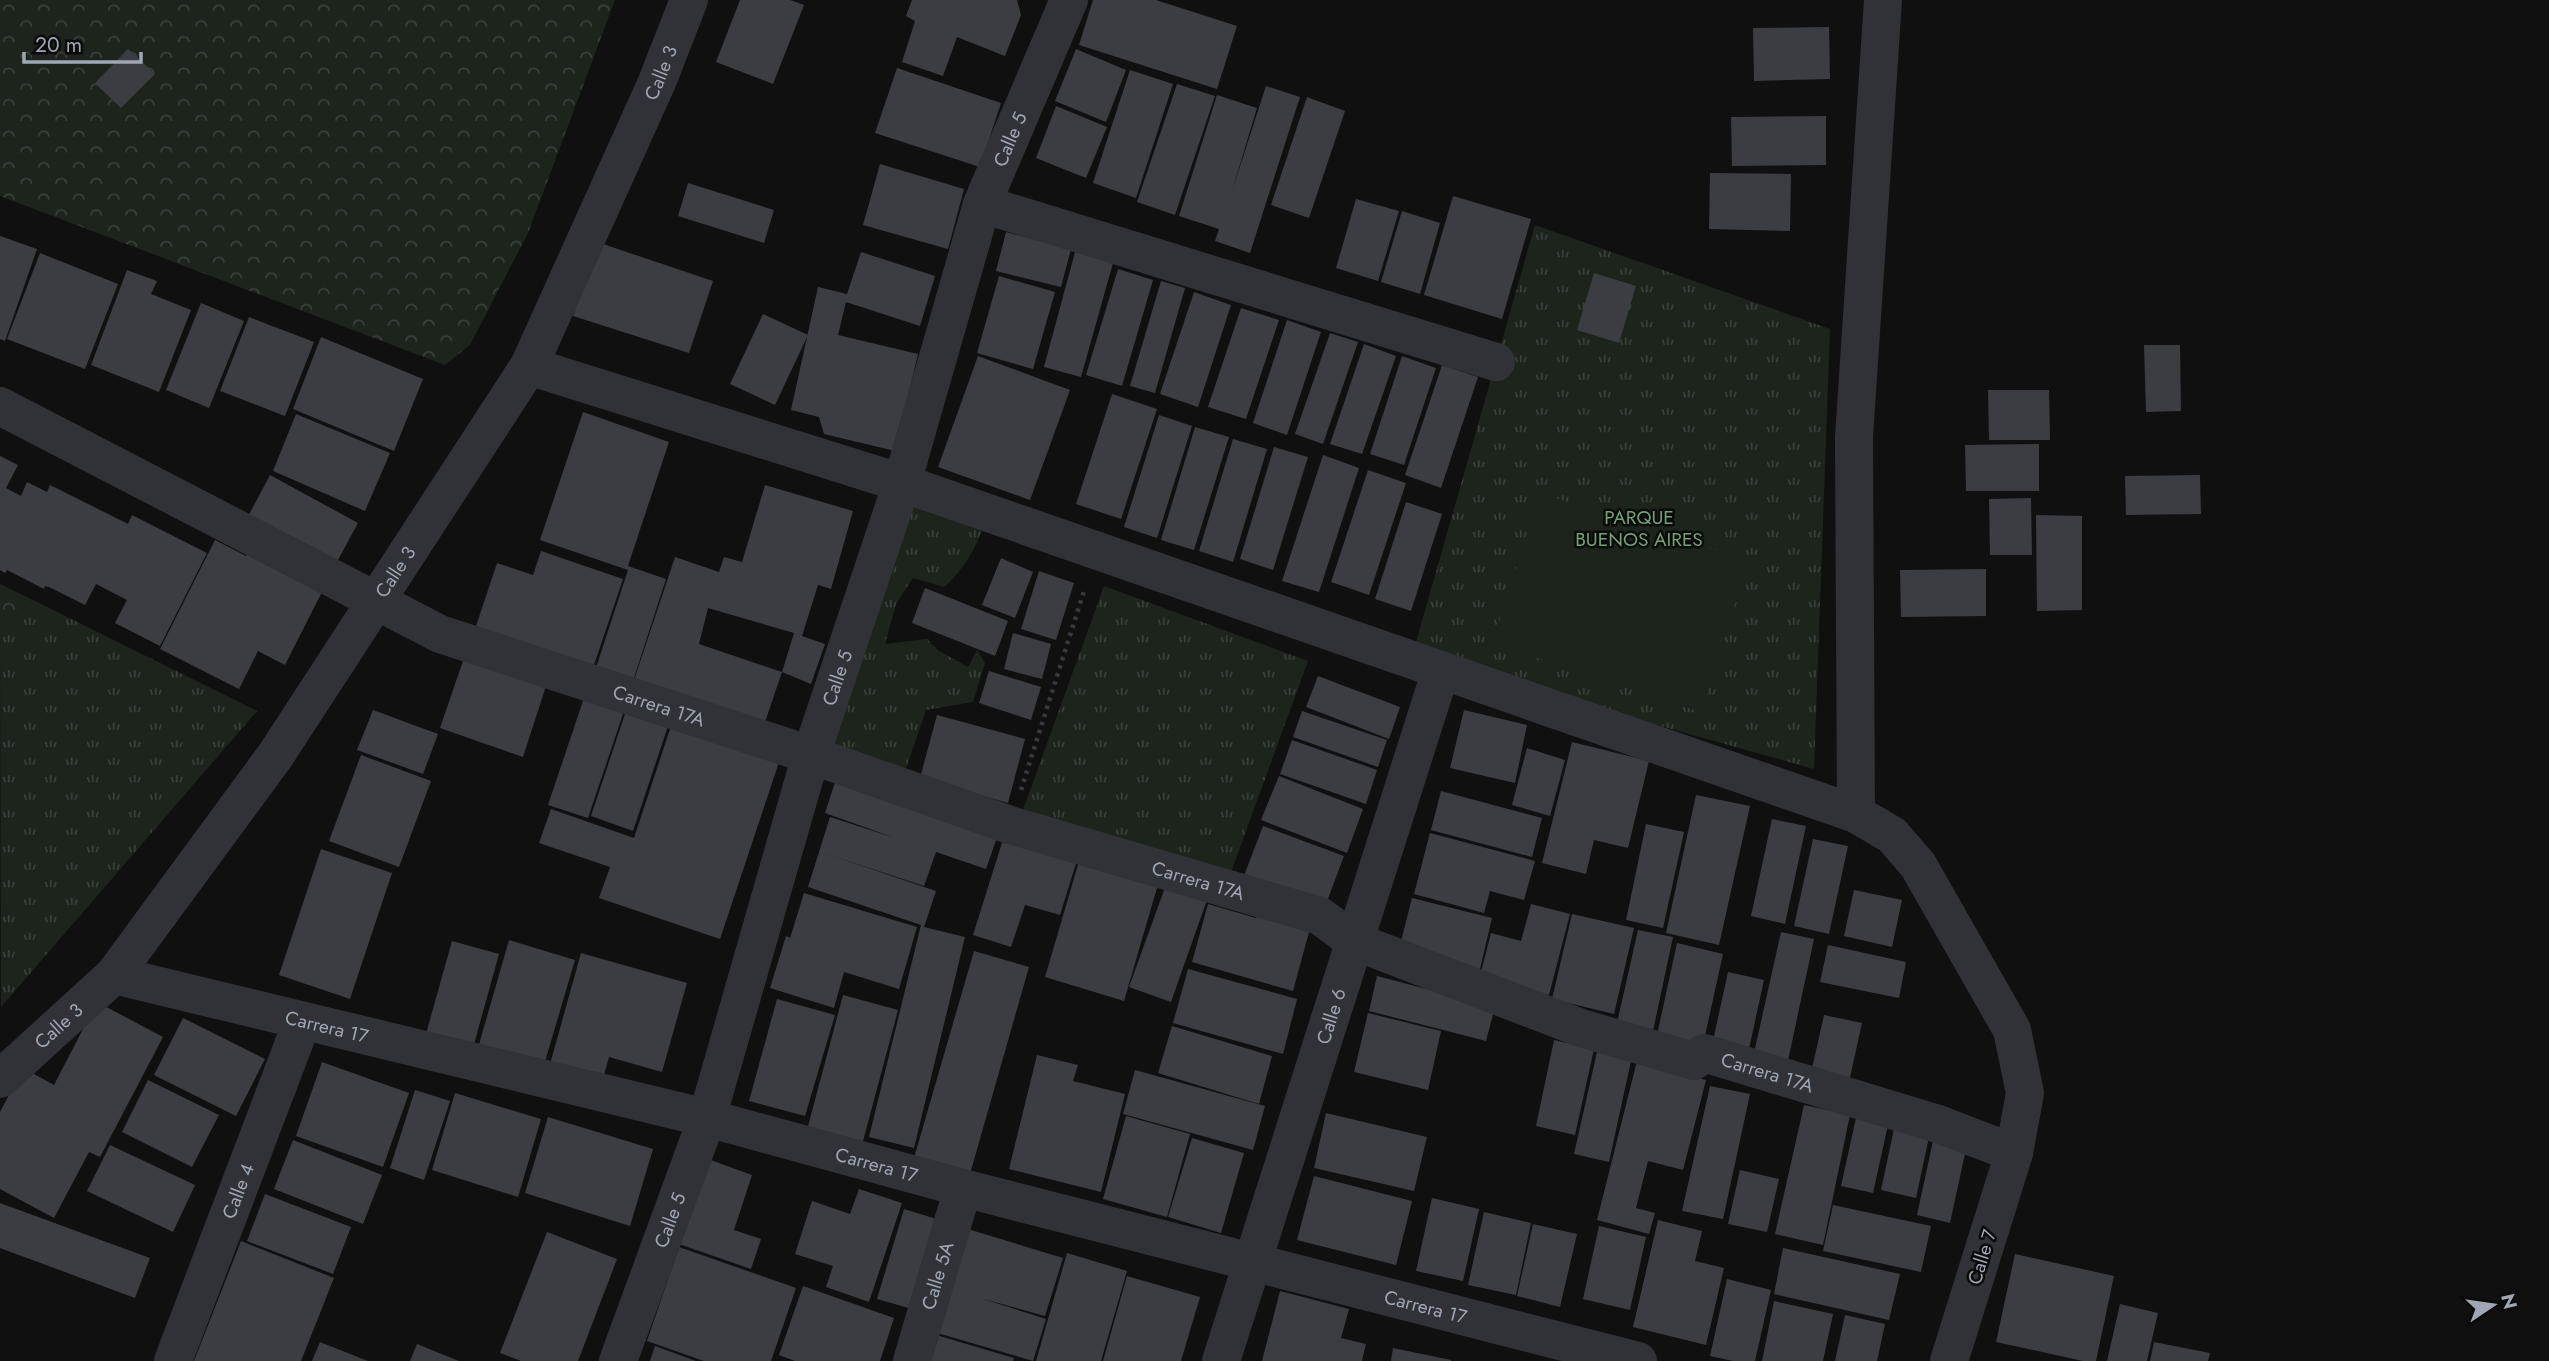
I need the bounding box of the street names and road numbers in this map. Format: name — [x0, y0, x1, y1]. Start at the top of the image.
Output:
street label: Calle 3 — [637, 41, 684, 104]
street label: Calle 5 — [986, 108, 1033, 171]
street label: Calle 3 — [368, 541, 422, 603]
street label: Calle 5 — [815, 646, 859, 709]
street label: Carrera 17A — [610, 678, 709, 733]
street label: Carrera 17A — [1149, 854, 1248, 907]
street label: Calle 6 — [1309, 985, 1352, 1047]
street label: Calle 3 — [28, 997, 88, 1055]
street label: Carrera 17 — [283, 1003, 371, 1049]
street label: Carrera 17A — [1718, 1046, 1817, 1099]
street label: Carrera 17 — [832, 1140, 921, 1189]
street label: Calle 4 — [215, 1159, 261, 1223]
street label: Calle 5 — [647, 1189, 692, 1252]
street label: Calle 7 — [1961, 1226, 2003, 1288]
street label: Calle 5A — [914, 1238, 960, 1313]
street label: Carrera 17 — [1381, 1283, 1470, 1330]

